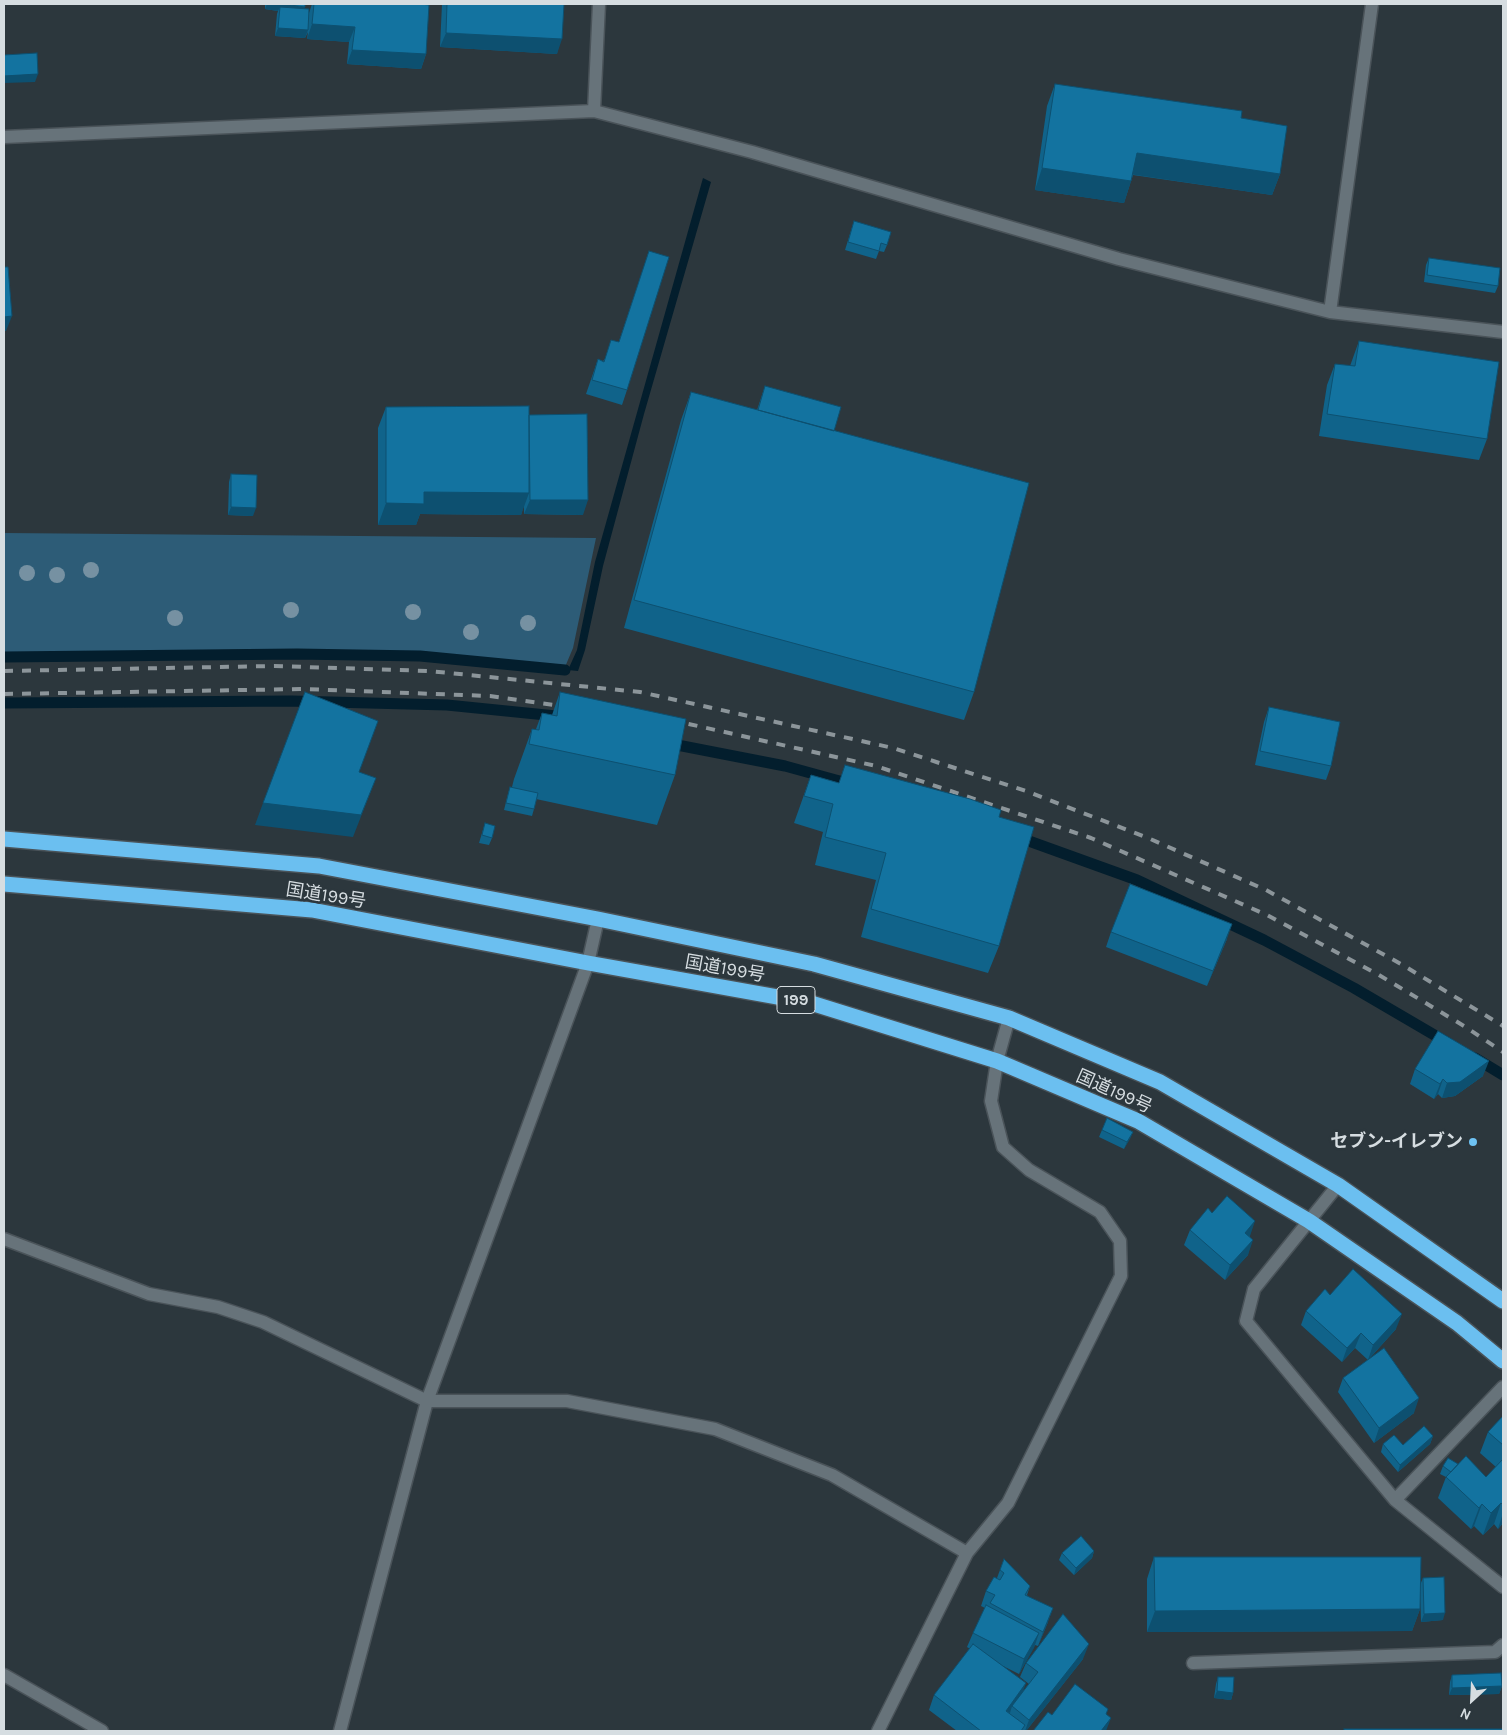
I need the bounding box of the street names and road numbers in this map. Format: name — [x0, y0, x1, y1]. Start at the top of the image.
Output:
street label: 国道199号 — [284, 879, 368, 913]
street label: 国道199号 — [683, 951, 767, 987]
road number: 199 — [777, 986, 815, 1014]
street label: 国道199号 — [1073, 1066, 1155, 1118]

